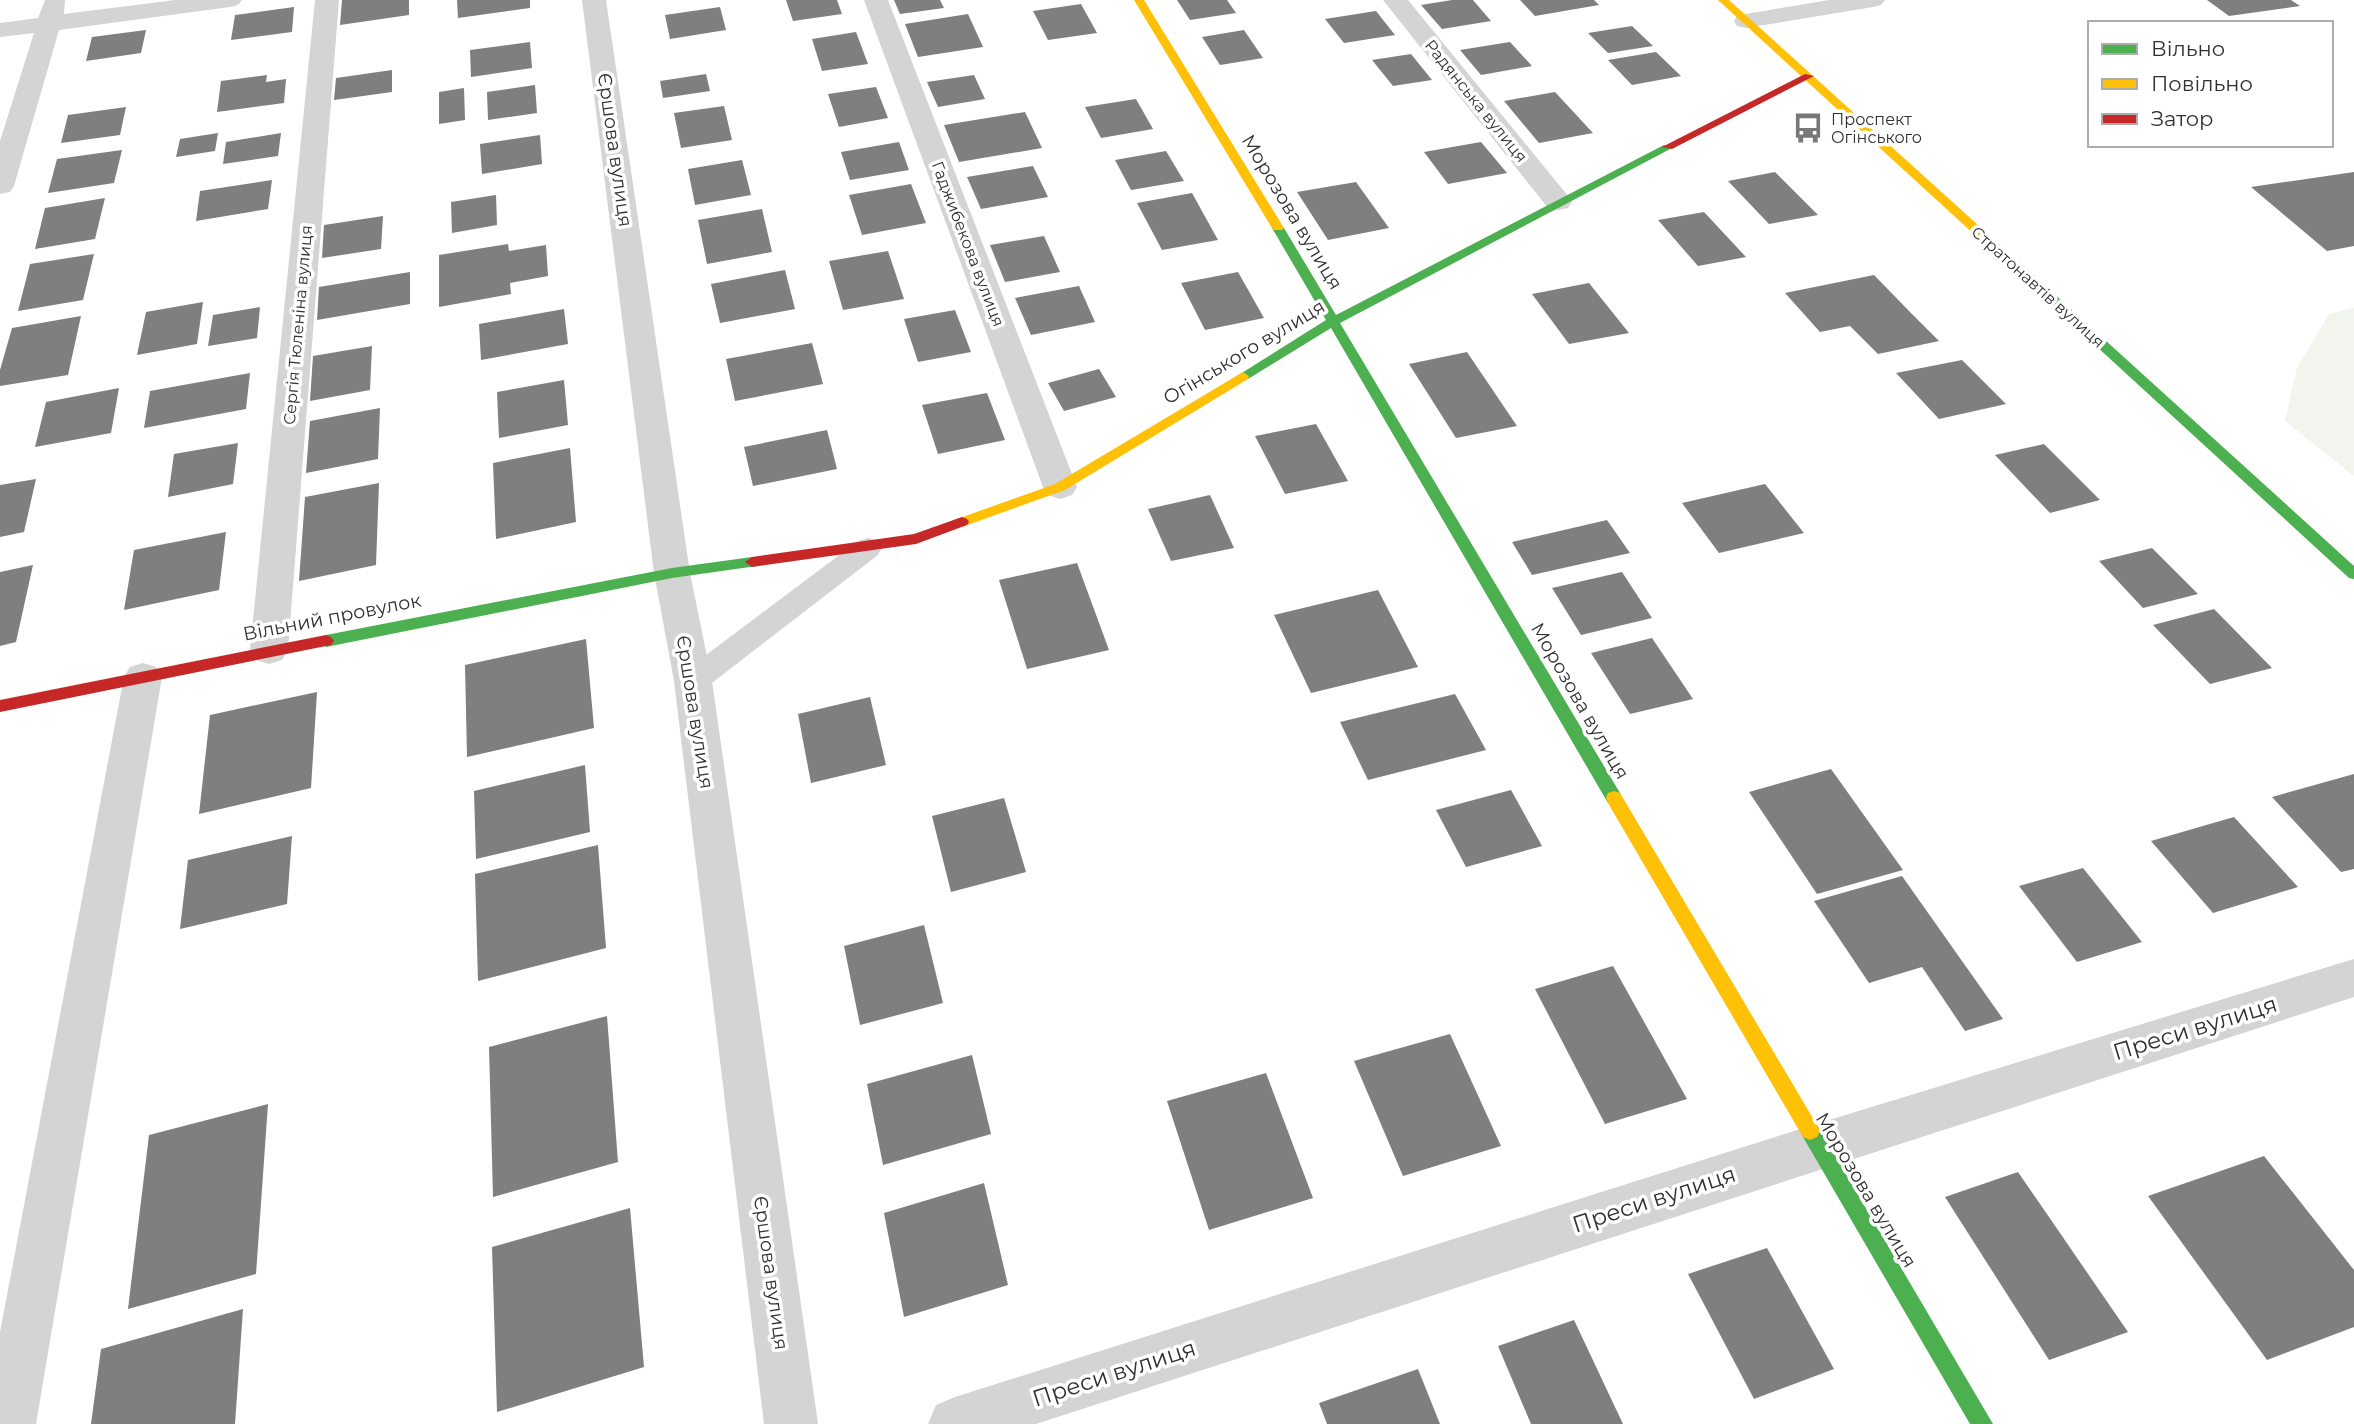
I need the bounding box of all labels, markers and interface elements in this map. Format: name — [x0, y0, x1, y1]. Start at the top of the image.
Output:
legend — [2088, 21, 2333, 147]
street label: Радянська вулиця — [1421, 36, 1531, 166]
text: Вільно — [2151, 36, 2225, 61]
text: Повільно — [2151, 71, 2253, 96]
street label: Єршова вулиця — [593, 72, 637, 228]
text: Затор — [2151, 106, 2213, 131]
place label: Проспект Огінського — [1831, 110, 1922, 147]
bus stop icon: Проспект Огінського — [1791, 111, 1825, 145]
street label: Морозова вулиця — [1237, 130, 1347, 294]
street label: Гаджибекова вулиця — [928, 159, 1008, 329]
street label: Стратонавтів вулиця — [1968, 222, 2108, 352]
street label: Сергія Тюленіна вулиця — [280, 224, 316, 426]
street label: Огінського вулиця — [1159, 295, 1329, 409]
street label: Вільний провулок — [241, 588, 423, 646]
street label: Морозова вулиця — [1526, 619, 1634, 783]
street label: Єршова вулиця — [672, 634, 718, 790]
street label: Преси вулиця — [2110, 990, 2280, 1066]
street label: Морозова вулиця — [1811, 1108, 1921, 1272]
street label: Преси вулиця — [1569, 1159, 1739, 1239]
street label: Єршова вулиця — [749, 1195, 793, 1351]
street label: Преси вулиця — [1029, 1333, 1199, 1413]

